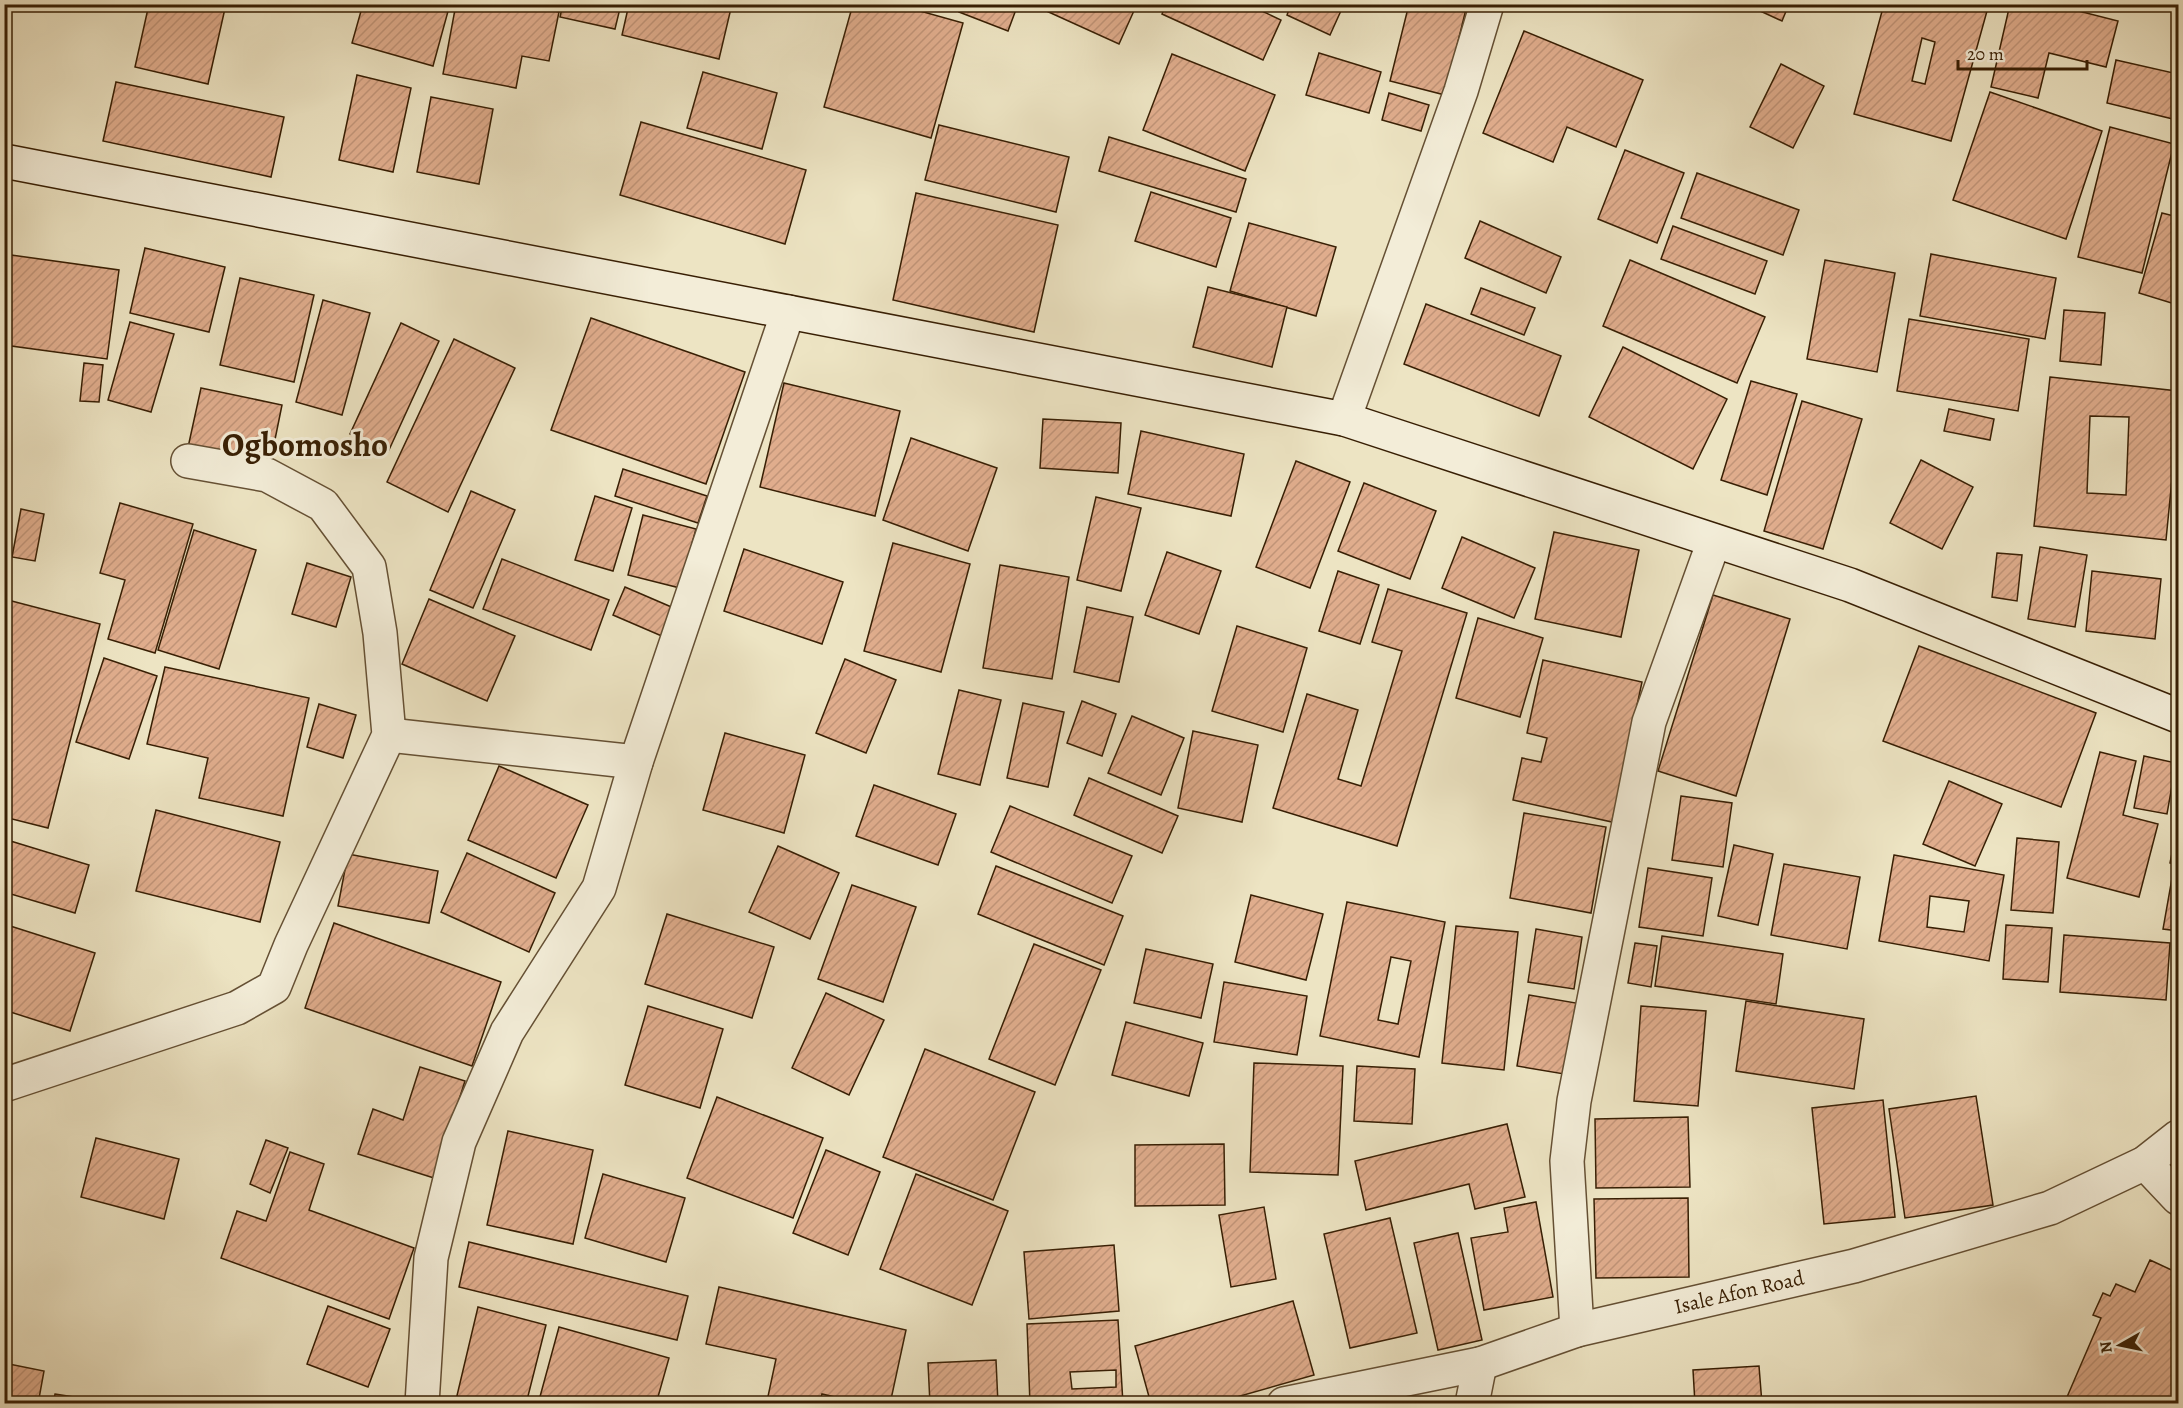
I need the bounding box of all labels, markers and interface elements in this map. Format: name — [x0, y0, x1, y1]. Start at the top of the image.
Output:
scale bar — [1958, 33, 2087, 71]
text: 20 m — [1967, 42, 2004, 66]
district label: Ogbomosho — [222, 422, 388, 467]
street label: Isale Afon Road — [1671, 1263, 1808, 1321]
north arrow — [2090, 1315, 2150, 1375]
text: N — [2094, 1339, 2118, 1355]

